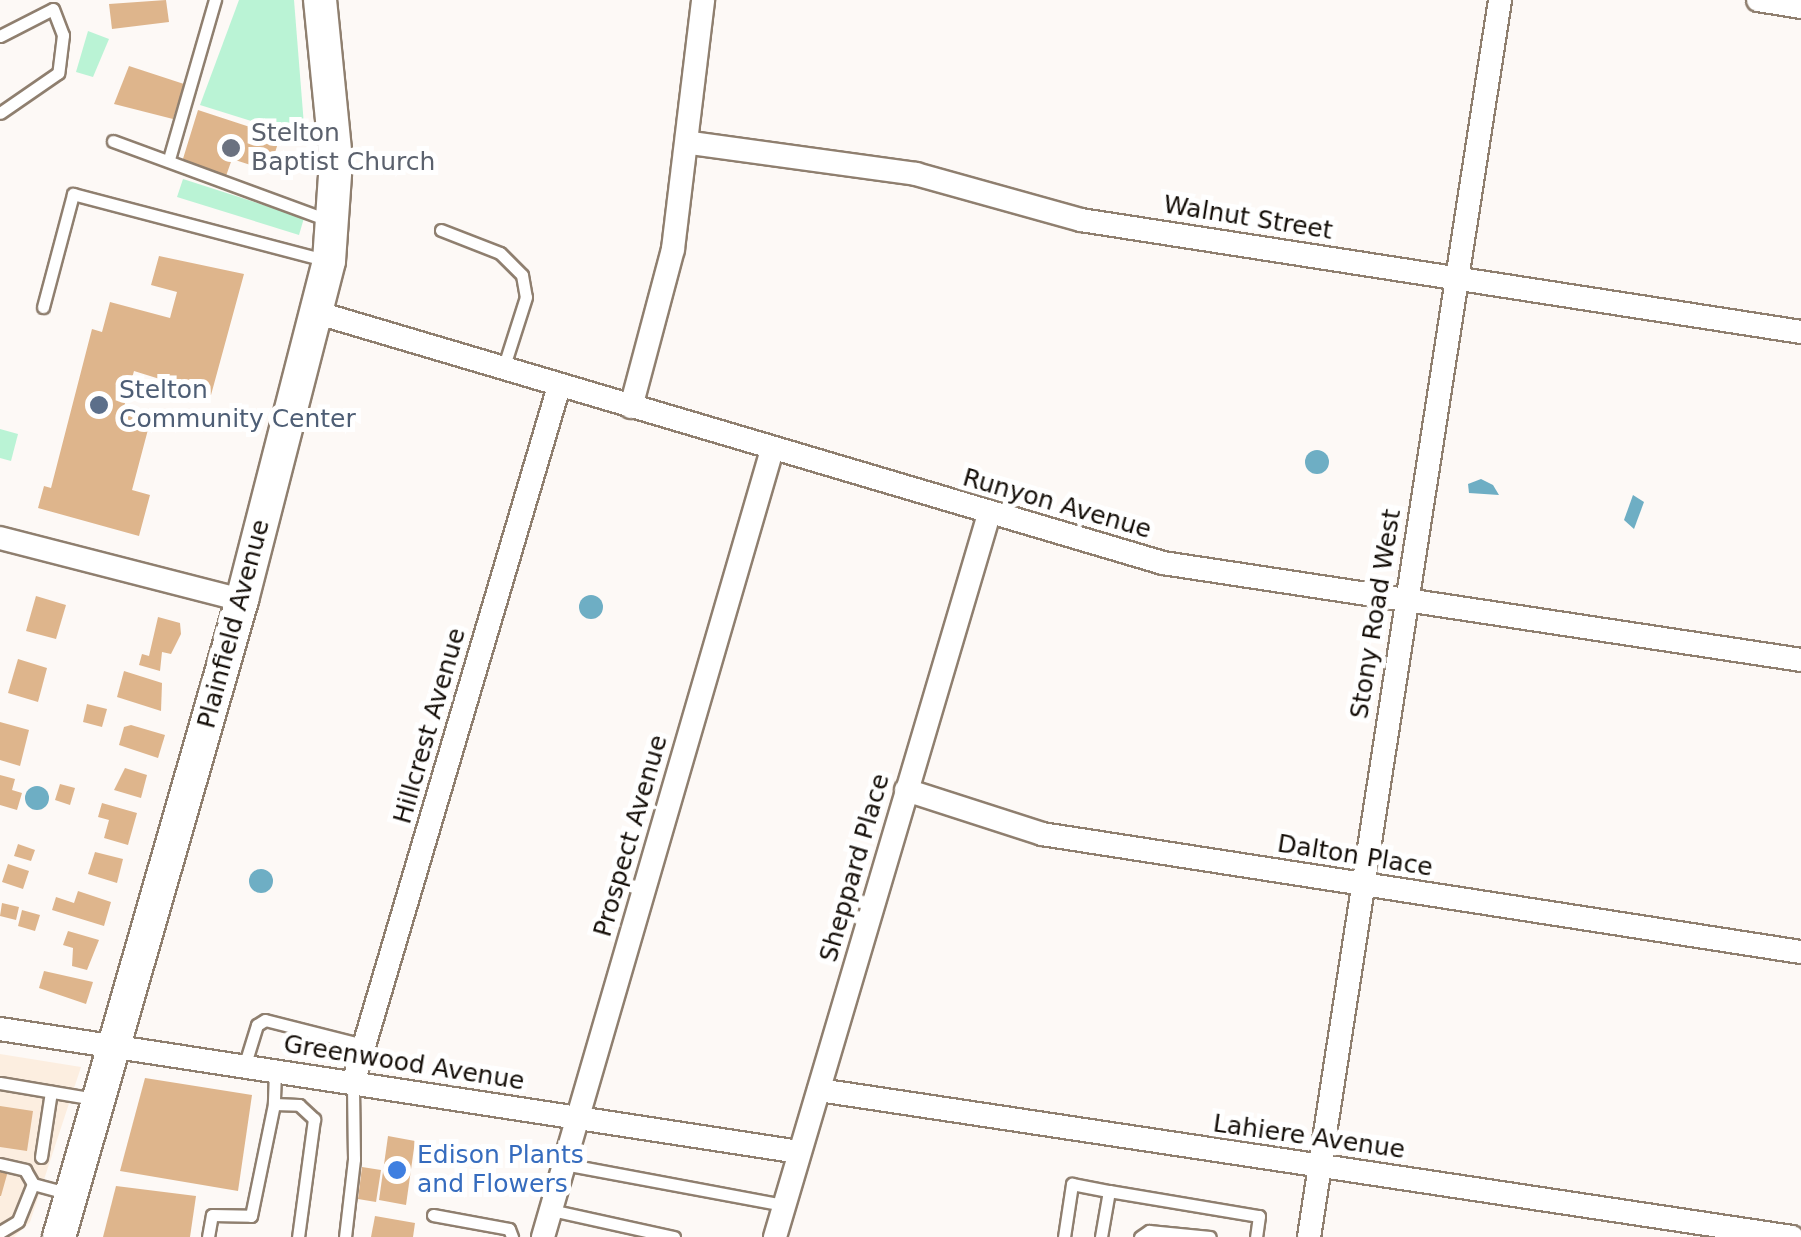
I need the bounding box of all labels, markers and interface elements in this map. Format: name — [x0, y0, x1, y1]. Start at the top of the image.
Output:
place label: Stelton Baptist Church — [251, 119, 435, 178]
marker: Stelton Baptist Church — [220, 137, 242, 159]
street label: Walnut Street — [1161, 190, 1335, 246]
place label: Stelton Community Center — [119, 376, 356, 435]
marker: Stelton Community Center — [88, 394, 110, 416]
street label: Runyon Avenue — [959, 463, 1155, 545]
street label: Stony Road West — [1345, 507, 1407, 721]
street label: Plainfield Avenue — [192, 516, 276, 732]
street label: Hillcrest Avenue — [388, 625, 472, 827]
street label: Prospect Avenue — [588, 732, 674, 940]
street label: Sheppard Place — [814, 770, 896, 966]
street label: Dalton Place — [1275, 829, 1435, 883]
street label: Greenwood Avenue — [281, 1029, 527, 1097]
street label: Lahiere Avenue — [1211, 1109, 1407, 1165]
place label: Edison Plants and Flowers — [417, 1141, 584, 1200]
marker: Edison Plants and Flowers — [386, 1159, 408, 1181]

